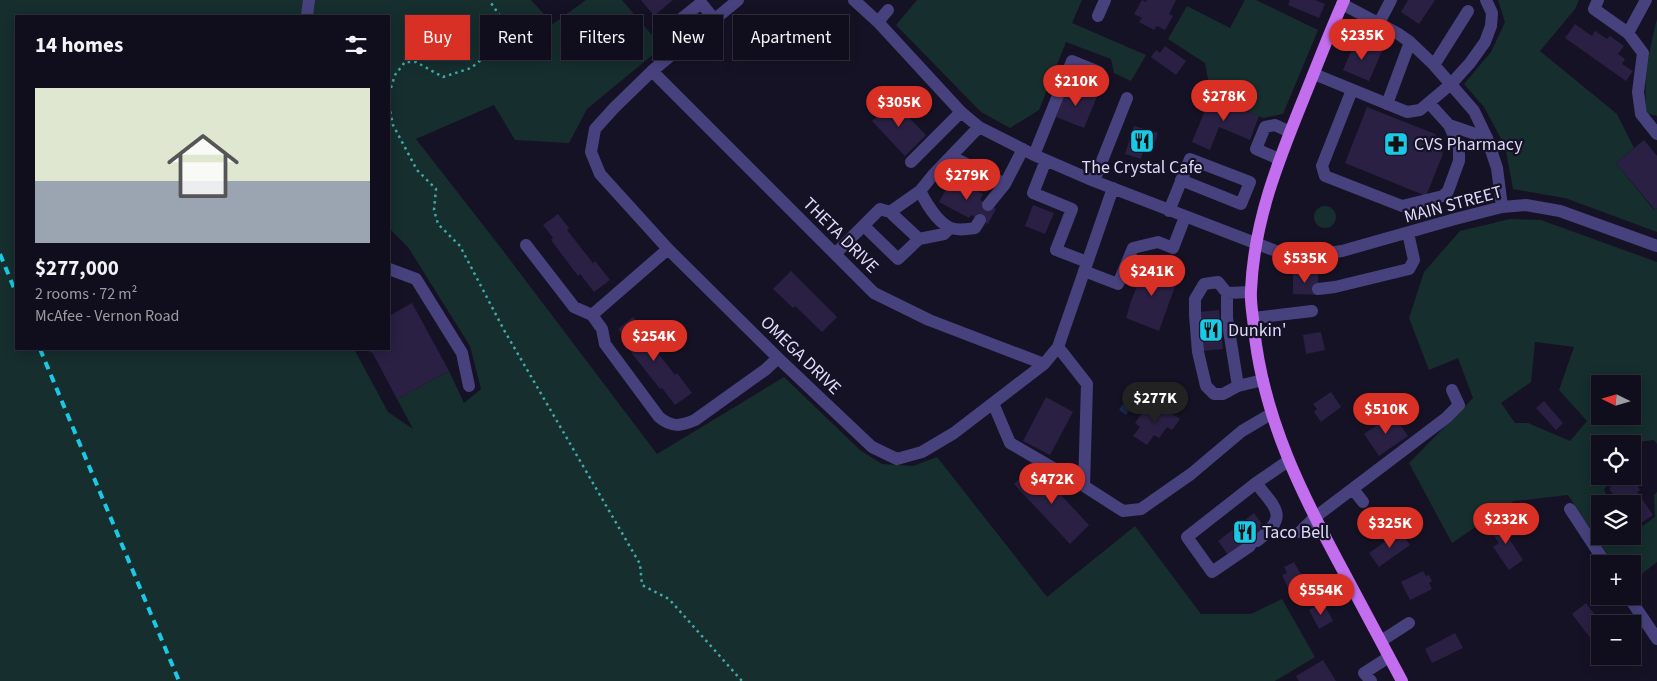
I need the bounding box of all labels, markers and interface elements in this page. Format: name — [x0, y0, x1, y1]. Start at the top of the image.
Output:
chip: Buy — [405, 15, 470, 60]
chip: Rent — [480, 15, 551, 60]
chip: Filters — [561, 15, 643, 60]
chip: New — [653, 15, 723, 60]
chip: Apartment — [733, 15, 849, 60]
pin: $235K — [1327, 18, 1397, 61]
text: $235K — [1340, 24, 1384, 46]
text: 14 homes — [35, 30, 123, 60]
icon: filters — [342, 31, 370, 59]
pin: $210K — [1041, 64, 1111, 107]
text: $210K — [1054, 70, 1098, 92]
pin: $278K — [1189, 80, 1259, 122]
text: $278K — [1202, 85, 1246, 107]
pin: $305K — [864, 86, 934, 128]
text: $305K — [877, 91, 921, 113]
icon: home — [158, 121, 248, 211]
restaurant icon: The Crystal Cafe — [1129, 128, 1155, 154]
pharmacy icon: CVS Pharmacy — [1383, 131, 1409, 157]
place label: CVS Pharmacy — [1414, 132, 1523, 157]
place label: The Crystal Cafe — [1082, 155, 1202, 180]
pin: $279K — [932, 158, 1002, 201]
text: $279K — [945, 164, 989, 186]
street label: MAIN STREET — [1401, 179, 1505, 230]
street label: THETA DRIVE — [797, 192, 884, 279]
pin: $535K — [1270, 242, 1340, 284]
text: $535K — [1283, 247, 1327, 269]
text: $277,000 — [35, 253, 119, 283]
pin: $241K — [1117, 254, 1187, 297]
text: $241K — [1130, 260, 1174, 282]
text: 2 rooms · 72 m² — [35, 283, 137, 305]
text: McAfee - Vernon Road — [35, 305, 179, 327]
street label: OMEGA DRIVE — [755, 310, 847, 400]
restaurant icon: Dunkin' — [1198, 317, 1224, 343]
place label: Dunkin' — [1228, 318, 1286, 343]
pin: $254K — [619, 320, 689, 362]
text: $254K — [632, 325, 676, 347]
north arrow — [1591, 375, 1641, 425]
map controls — [1591, 375, 1641, 665]
pin: $277K — [1120, 382, 1190, 424]
text: $277K — [1133, 387, 1177, 409]
pin: $510K — [1351, 392, 1421, 435]
text: $510K — [1364, 398, 1408, 420]
button: locate — [1591, 435, 1641, 485]
pin: $472K — [1017, 462, 1087, 505]
text: $472K — [1030, 468, 1074, 490]
button: layers — [1591, 495, 1641, 545]
pin: $232K — [1471, 502, 1541, 545]
pin: $325K — [1355, 506, 1425, 549]
text: $232K — [1484, 508, 1528, 530]
text: $325K — [1368, 512, 1412, 534]
restaurant icon: Taco Bell — [1232, 519, 1258, 545]
place label: Taco Bell — [1262, 520, 1329, 545]
button: + — [1591, 555, 1641, 605]
pin: $554K — [1286, 574, 1356, 616]
text: $554K — [1299, 579, 1343, 601]
button: − — [1591, 615, 1641, 665]

